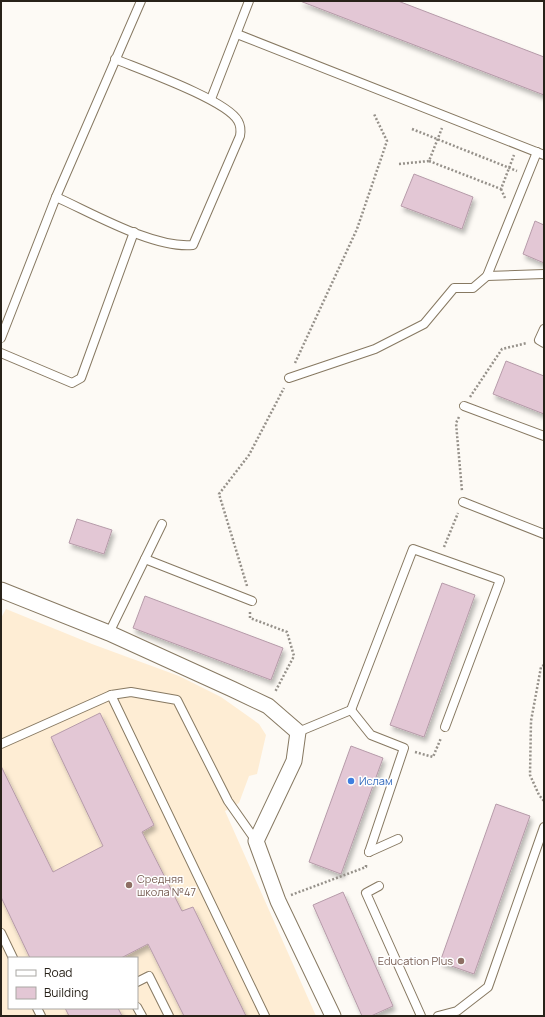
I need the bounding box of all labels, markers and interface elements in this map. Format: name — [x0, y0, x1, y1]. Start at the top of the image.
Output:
place label: Ислам — [359, 773, 393, 788]
marker: Ислам — [346, 776, 356, 786]
place label: Средняя школа №47 — [137, 871, 196, 899]
marker: Средняя школа №47 — [124, 880, 134, 890]
place label: Education Plus — [378, 953, 453, 968]
marker: Education Plus — [456, 956, 466, 966]
legend — [8, 957, 138, 1009]
text: Road — [44, 964, 72, 981]
text: Building — [44, 984, 88, 1001]

